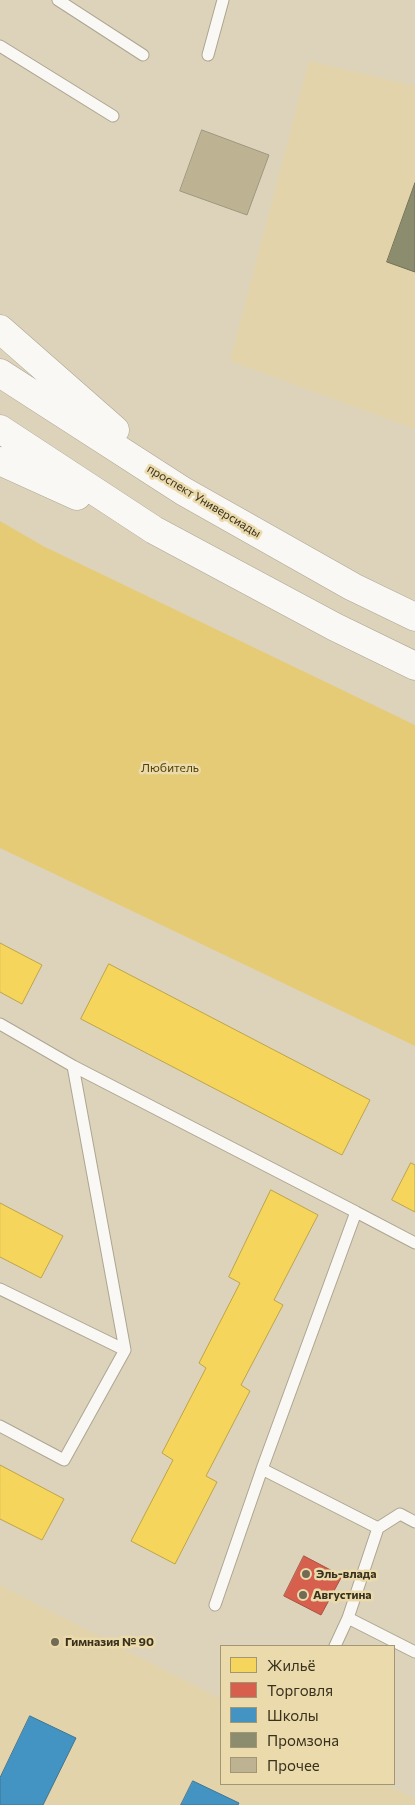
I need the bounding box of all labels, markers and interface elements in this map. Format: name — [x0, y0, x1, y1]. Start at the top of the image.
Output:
street label: проспект Универсиады — [145, 461, 263, 541]
park label: Любитель — [141, 761, 199, 775]
place label: Эль-влада — [316, 1567, 376, 1581]
marker: Эль-влада — [300, 1568, 312, 1580]
place label: Августина — [313, 1588, 372, 1602]
marker: Августина — [297, 1589, 309, 1601]
place label: Гимназия № 90 — [65, 1635, 154, 1649]
marker: Гимназия № 90 — [49, 1636, 61, 1648]
legend — [220, 1645, 395, 1785]
text: Жильё — [267, 1656, 315, 1674]
text: Торговля — [267, 1681, 333, 1699]
text: Школы — [267, 1706, 319, 1724]
text: Промзона — [267, 1731, 339, 1749]
text: Прочее — [267, 1756, 320, 1774]

